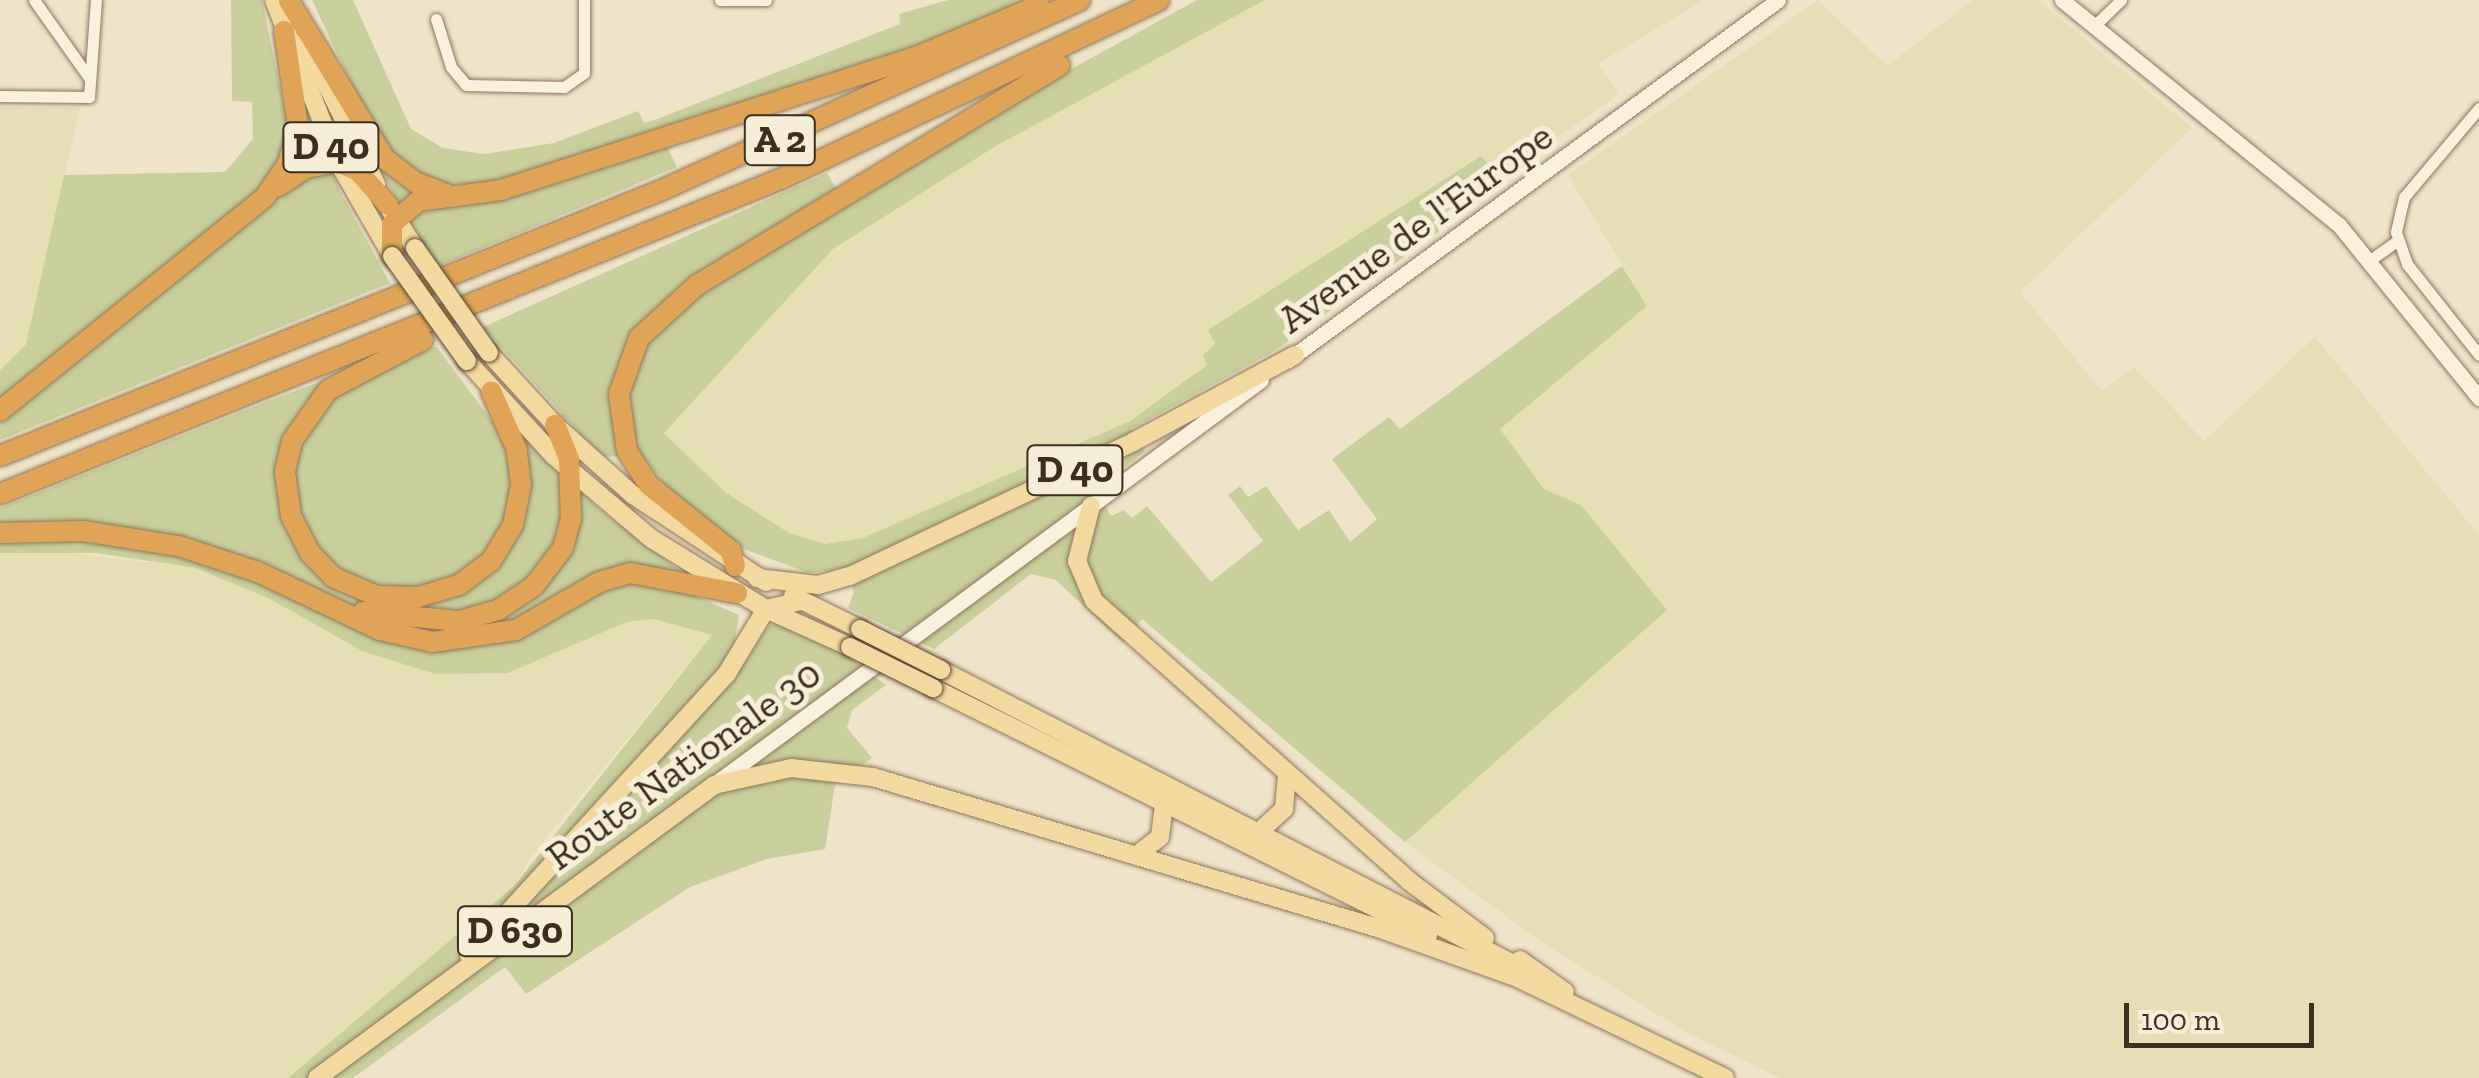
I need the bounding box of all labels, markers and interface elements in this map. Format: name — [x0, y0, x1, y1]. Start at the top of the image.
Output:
road number: A 2 — [742, 107, 818, 173]
street label: Avenue de l'Europe — [1268, 111, 1562, 343]
road number: D 40 — [281, 114, 381, 180]
road number: D 40 — [1025, 437, 1125, 503]
street label: Route Nationale 30 — [536, 648, 830, 880]
road number: D 630 — [455, 898, 575, 964]
scale bar — [2129, 983, 2319, 1045]
text: 100 m — [2141, 1002, 2220, 1038]

